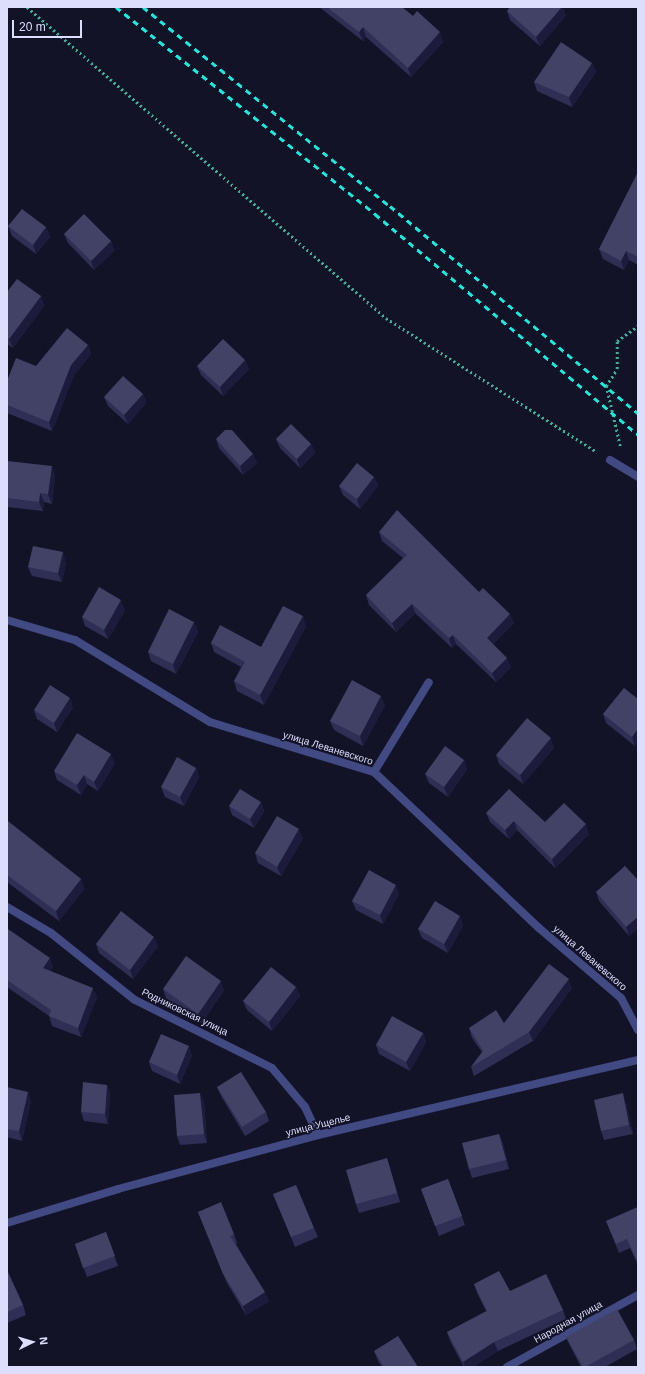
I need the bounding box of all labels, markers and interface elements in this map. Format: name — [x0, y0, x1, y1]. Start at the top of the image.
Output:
scale bar — [14, 12, 84, 38]
text: 20 m — [19, 20, 46, 34]
street label: улица Леваневского — [282, 729, 374, 767]
street label: улица Леваневского — [551, 923, 629, 993]
street label: Родниковская улица — [140, 986, 230, 1038]
street label: улица Ущелье — [284, 1111, 352, 1139]
street label: Народная улица — [532, 1298, 604, 1346]
north arrow — [12, 1322, 52, 1362]
text: N — [38, 1336, 50, 1345]

